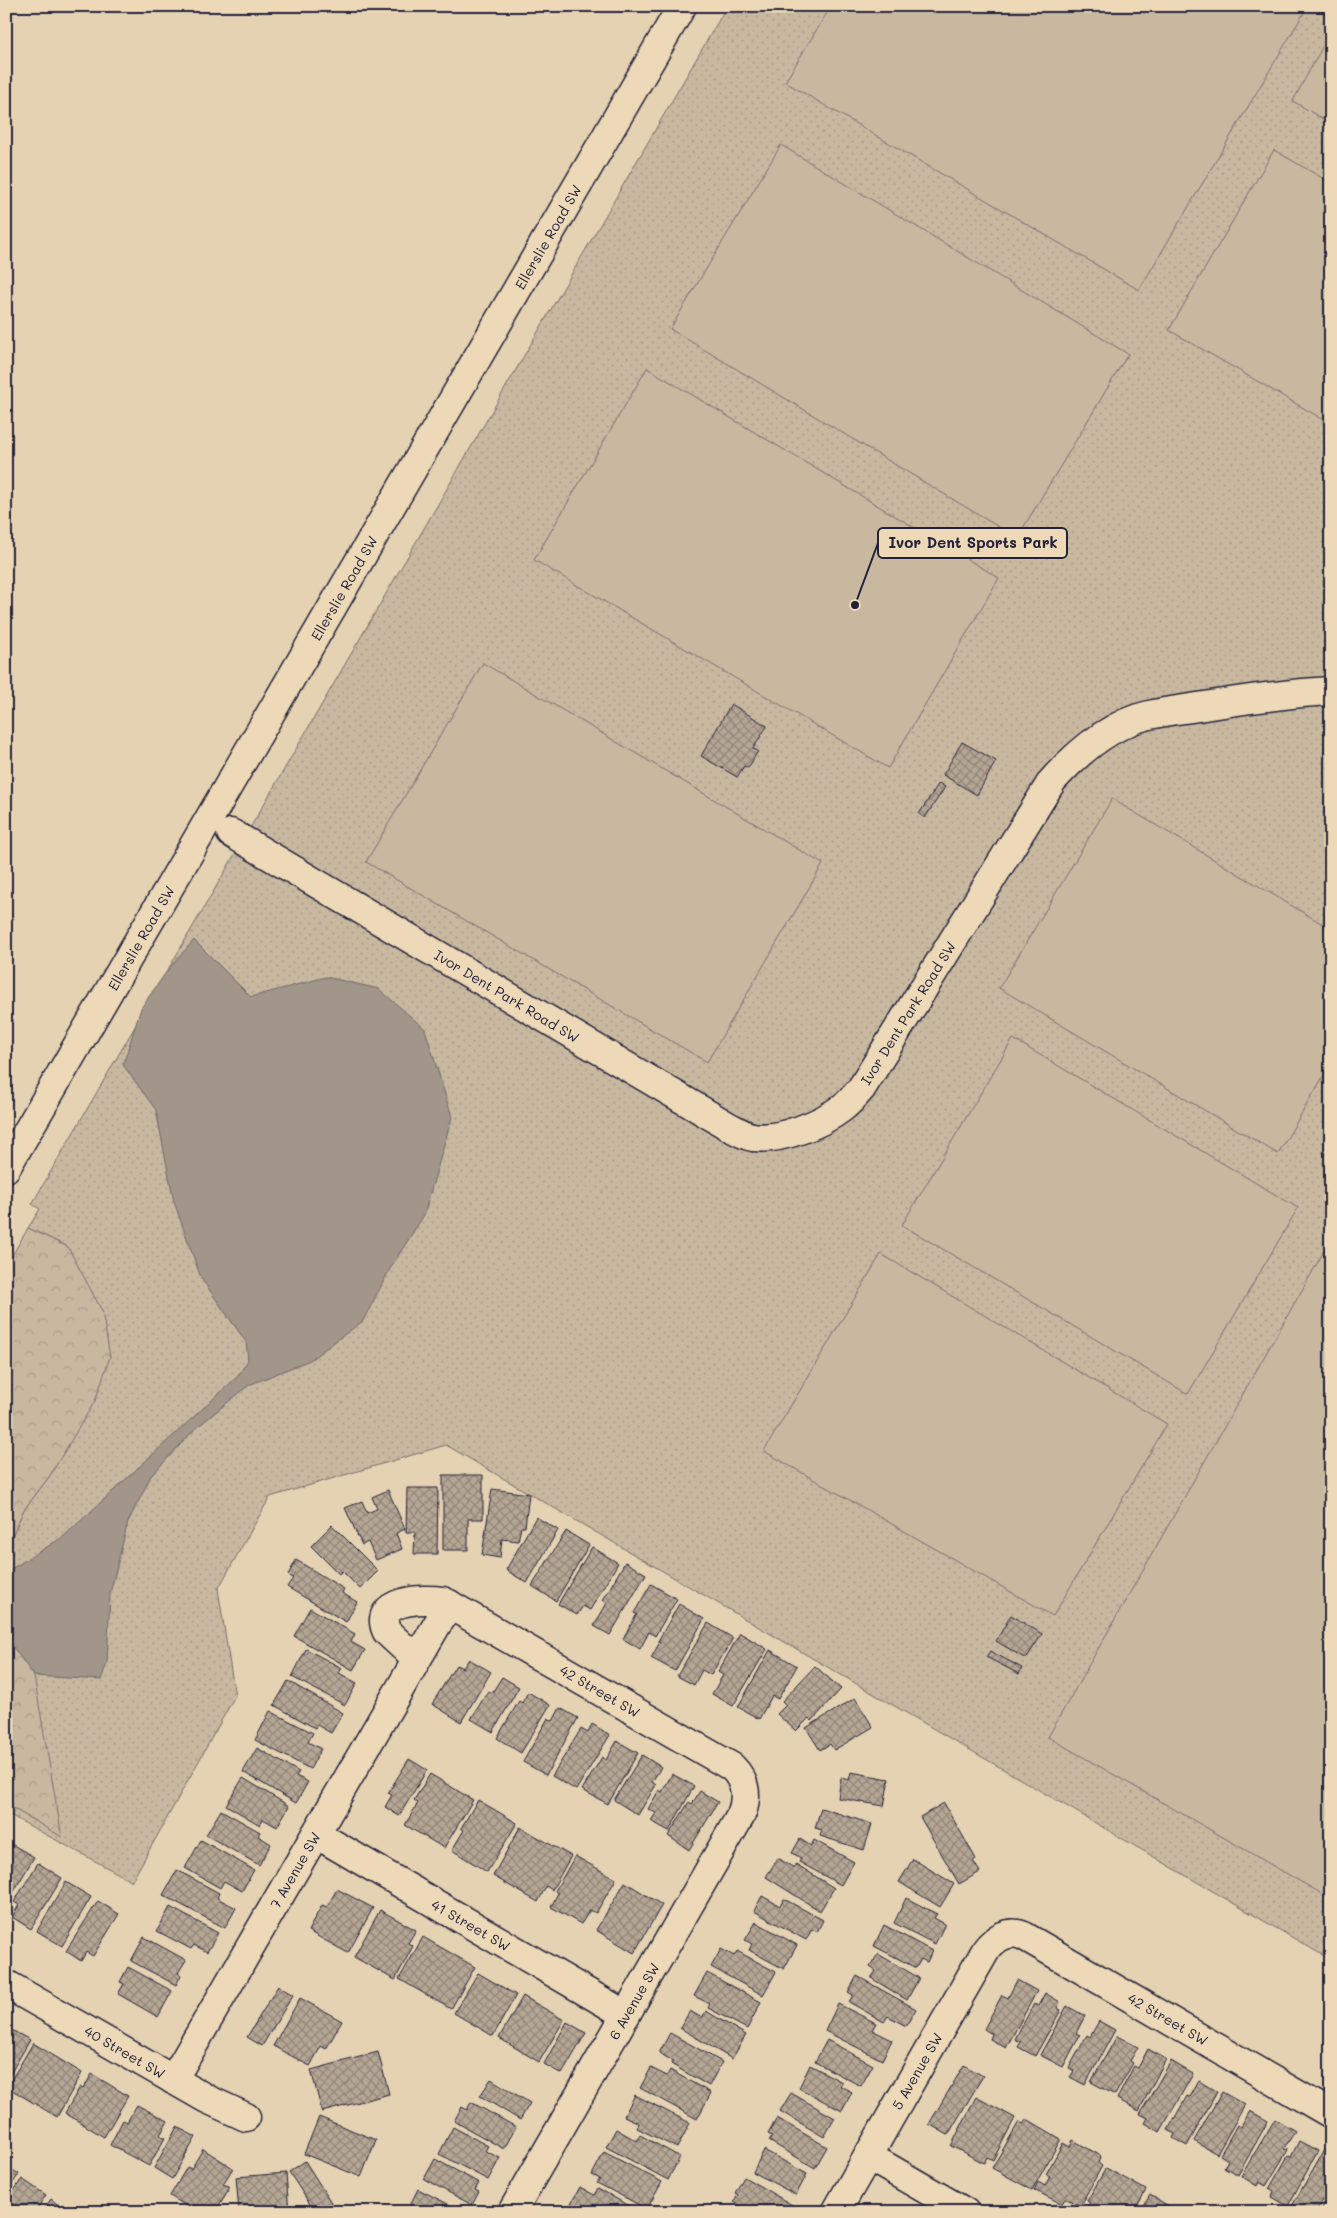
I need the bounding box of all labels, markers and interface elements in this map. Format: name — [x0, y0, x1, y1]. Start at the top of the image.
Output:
street label: Ellerslie Road SW — [510, 181, 586, 293]
callout: Ivor Dent Sports Park — [878, 528, 1067, 558]
street label: Ellerslie Road SW — [306, 532, 382, 644]
text: Ivor Dent Sports Park — [888, 532, 1058, 552]
street label: Ellerslie Road SW — [103, 882, 179, 994]
street label: Ivor Dent Park Road SW — [856, 938, 960, 1088]
street label: Ivor Dent Park Road SW — [431, 945, 583, 1047]
street label: 42 Street SW — [556, 1660, 644, 1722]
street label: 7 Avenue SW — [265, 1828, 325, 1912]
street label: 41 Street SW — [428, 1895, 514, 1955]
street label: 6 Avenue SW — [604, 1959, 664, 2043]
street label: 42 Street SW — [1124, 1988, 1212, 2050]
street label: 40 Street SW — [81, 2021, 169, 2083]
street label: 5 Avenue SW — [887, 2029, 947, 2113]

